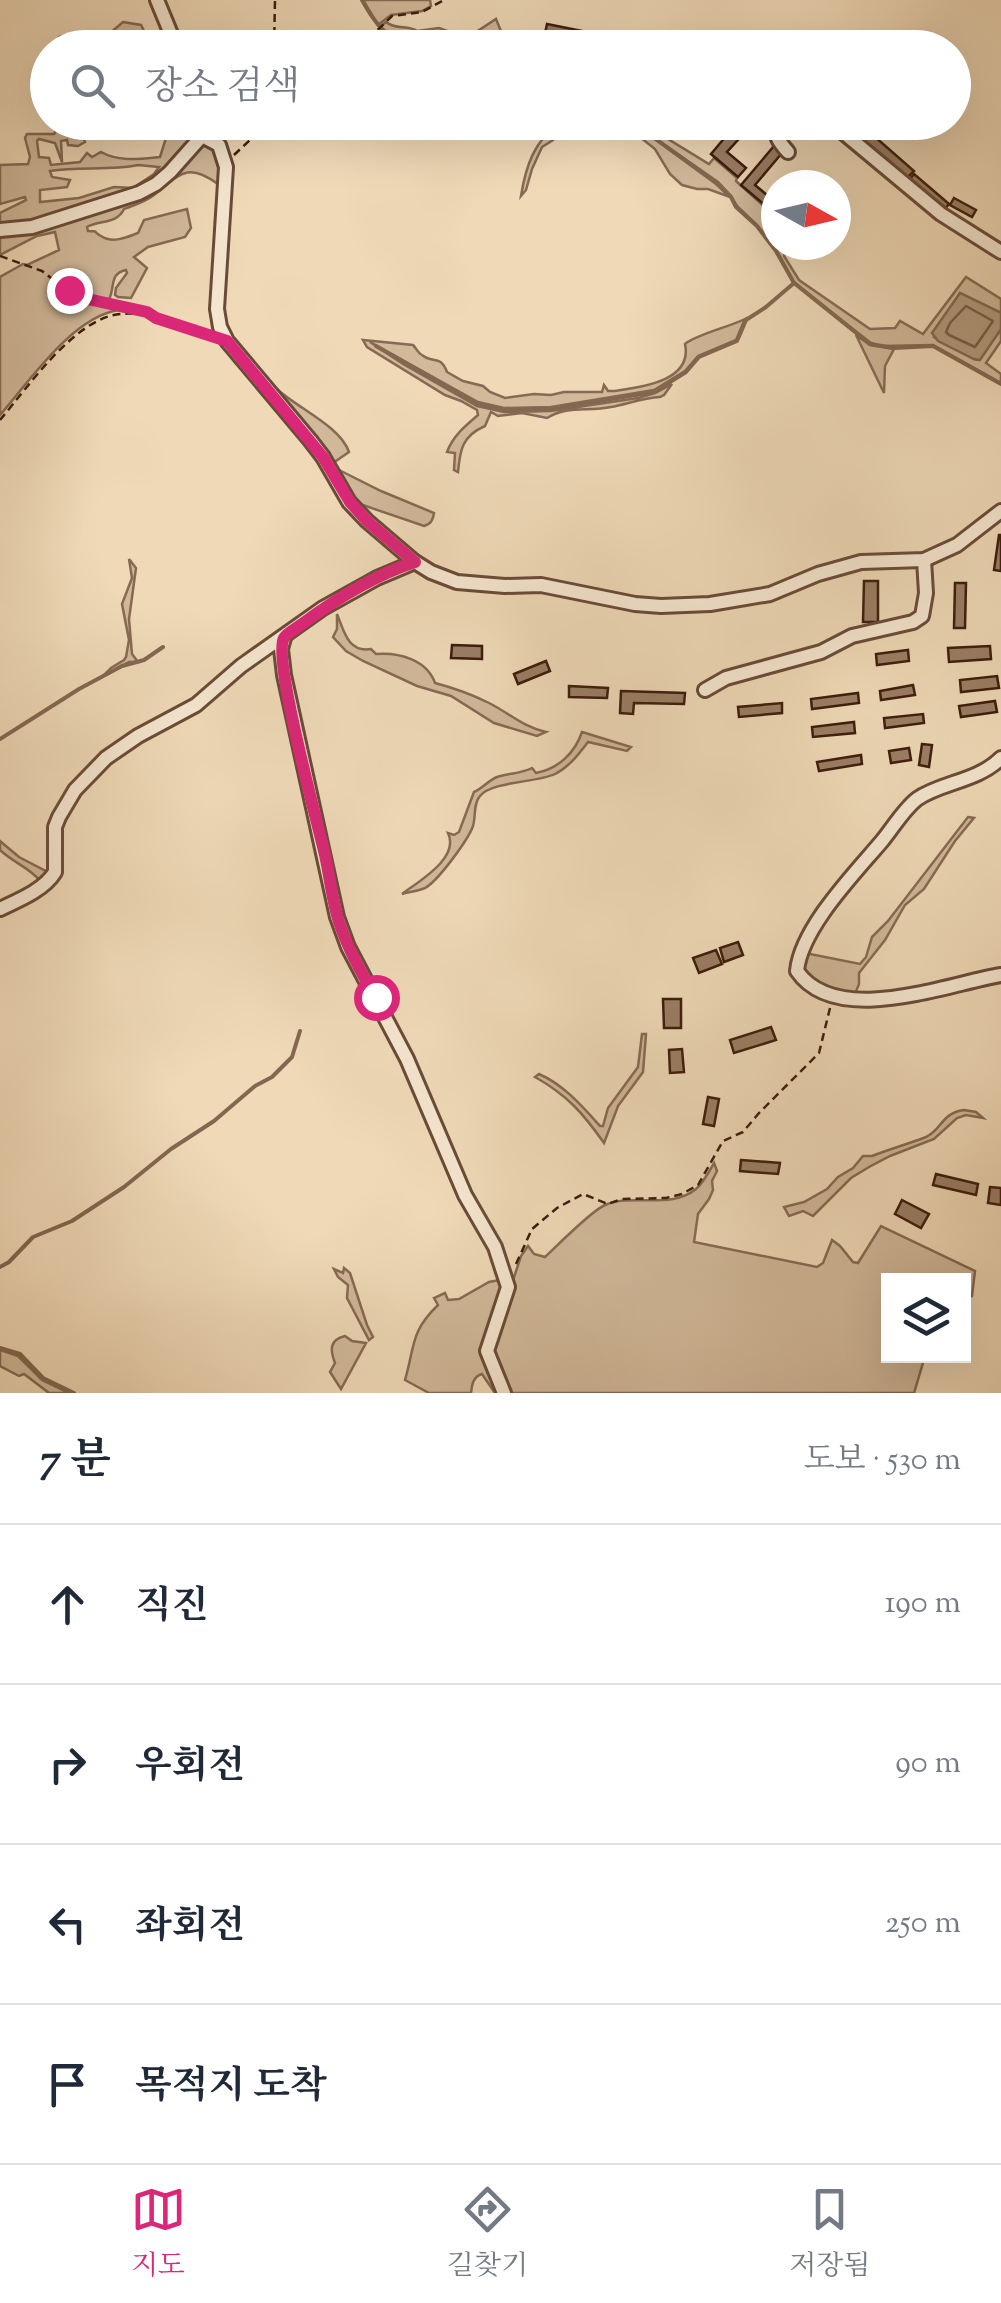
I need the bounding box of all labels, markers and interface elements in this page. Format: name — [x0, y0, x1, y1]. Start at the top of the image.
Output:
search box — [30, 30, 971, 140]
icon: search — [65, 58, 120, 113]
text: 장소 검색 — [145, 62, 300, 116]
north arrow — [761, 170, 851, 260]
route end — [47, 268, 93, 314]
route start — [354, 975, 400, 1021]
map controls — [881, 1273, 971, 1363]
button: layers — [881, 1273, 971, 1363]
text: 7 분 — [40, 1432, 111, 1492]
text: 도보 · 530 m — [804, 1438, 961, 1484]
icon: ahead — [40, 1577, 95, 1632]
text: 직진 — [135, 1581, 208, 1635]
text: 190 m — [885, 1581, 961, 1627]
icon: right — [40, 1737, 95, 1792]
text: 우회전 — [135, 1741, 245, 1795]
text: 90 m — [895, 1741, 961, 1787]
icon: left — [40, 1897, 95, 1952]
text: 좌회전 — [135, 1901, 245, 1955]
text: 250 m — [885, 1901, 961, 1947]
icon: arrive — [40, 2057, 95, 2112]
text: 목적지 도착 — [135, 2061, 327, 2115]
tab: 지도 — [131, 2182, 186, 2287]
tab: 길찾기 — [447, 2182, 528, 2287]
tab: 저장됨 — [789, 2182, 870, 2287]

